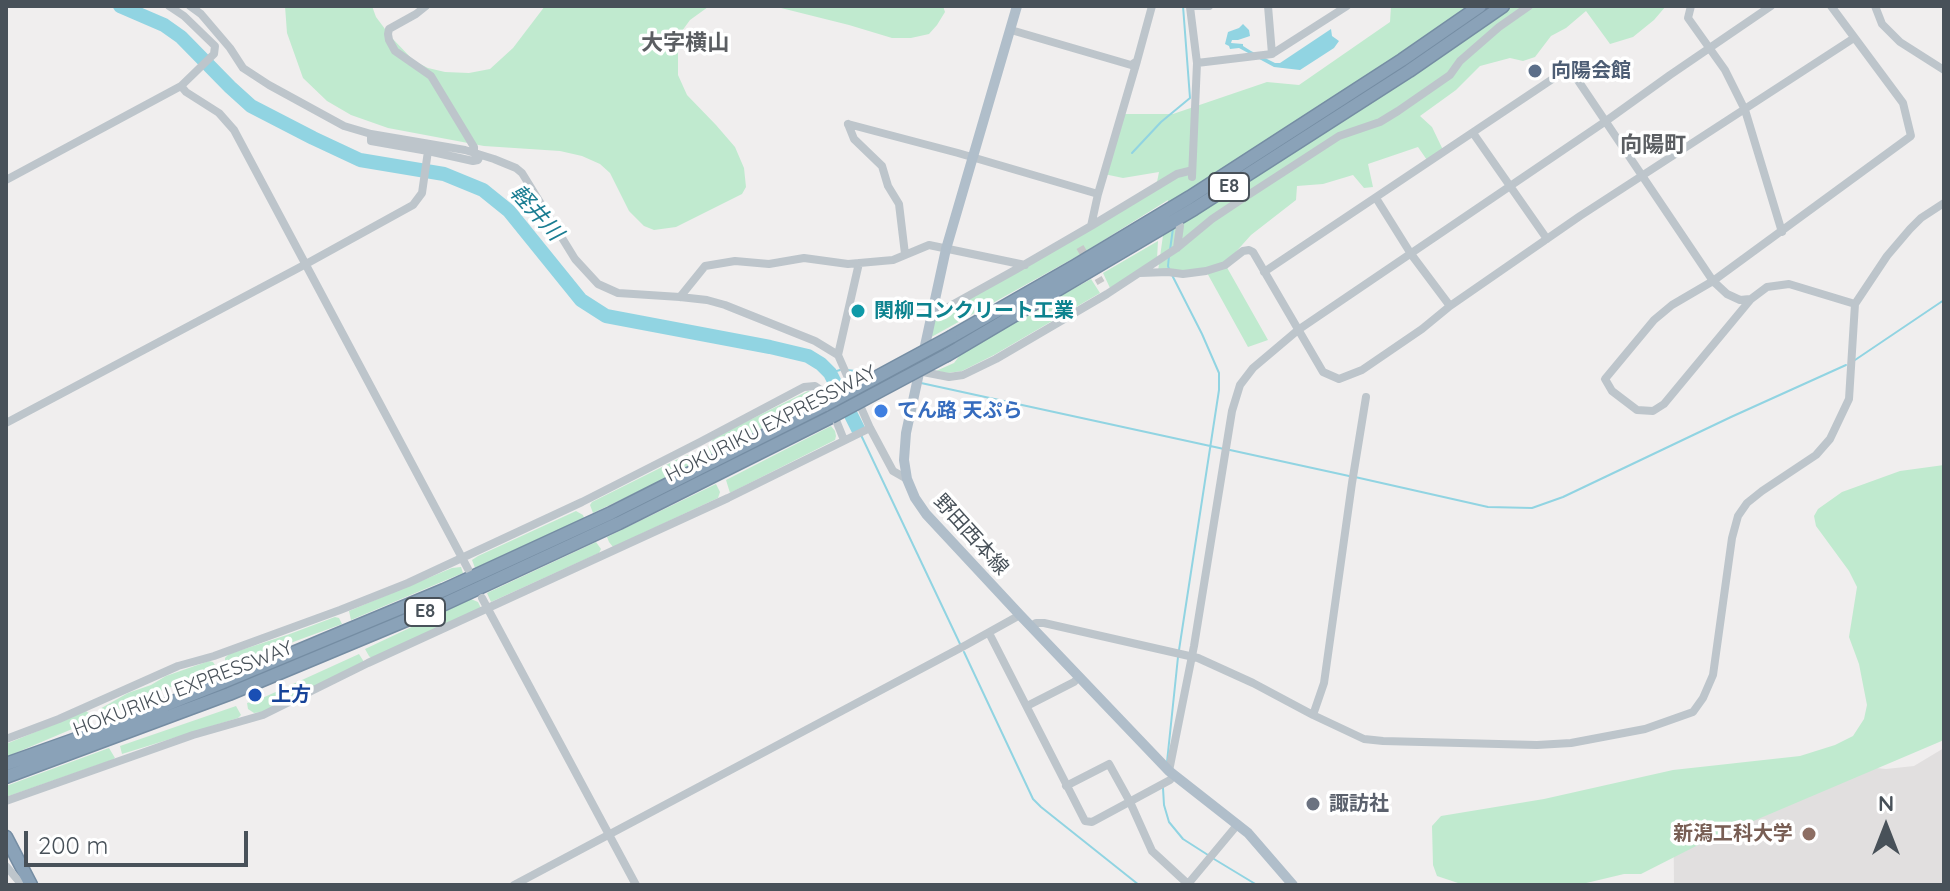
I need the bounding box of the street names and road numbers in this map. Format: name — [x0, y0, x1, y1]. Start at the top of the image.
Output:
road number: E8 — [1209, 173, 1249, 201]
street label: HOKURIKU EXPRESSWAY — [662, 360, 880, 488]
street label: 野田西本線 — [929, 490, 1013, 580]
road number: E8 — [405, 598, 445, 626]
street label: HOKURIKU EXPRESSWAY — [70, 636, 296, 742]

